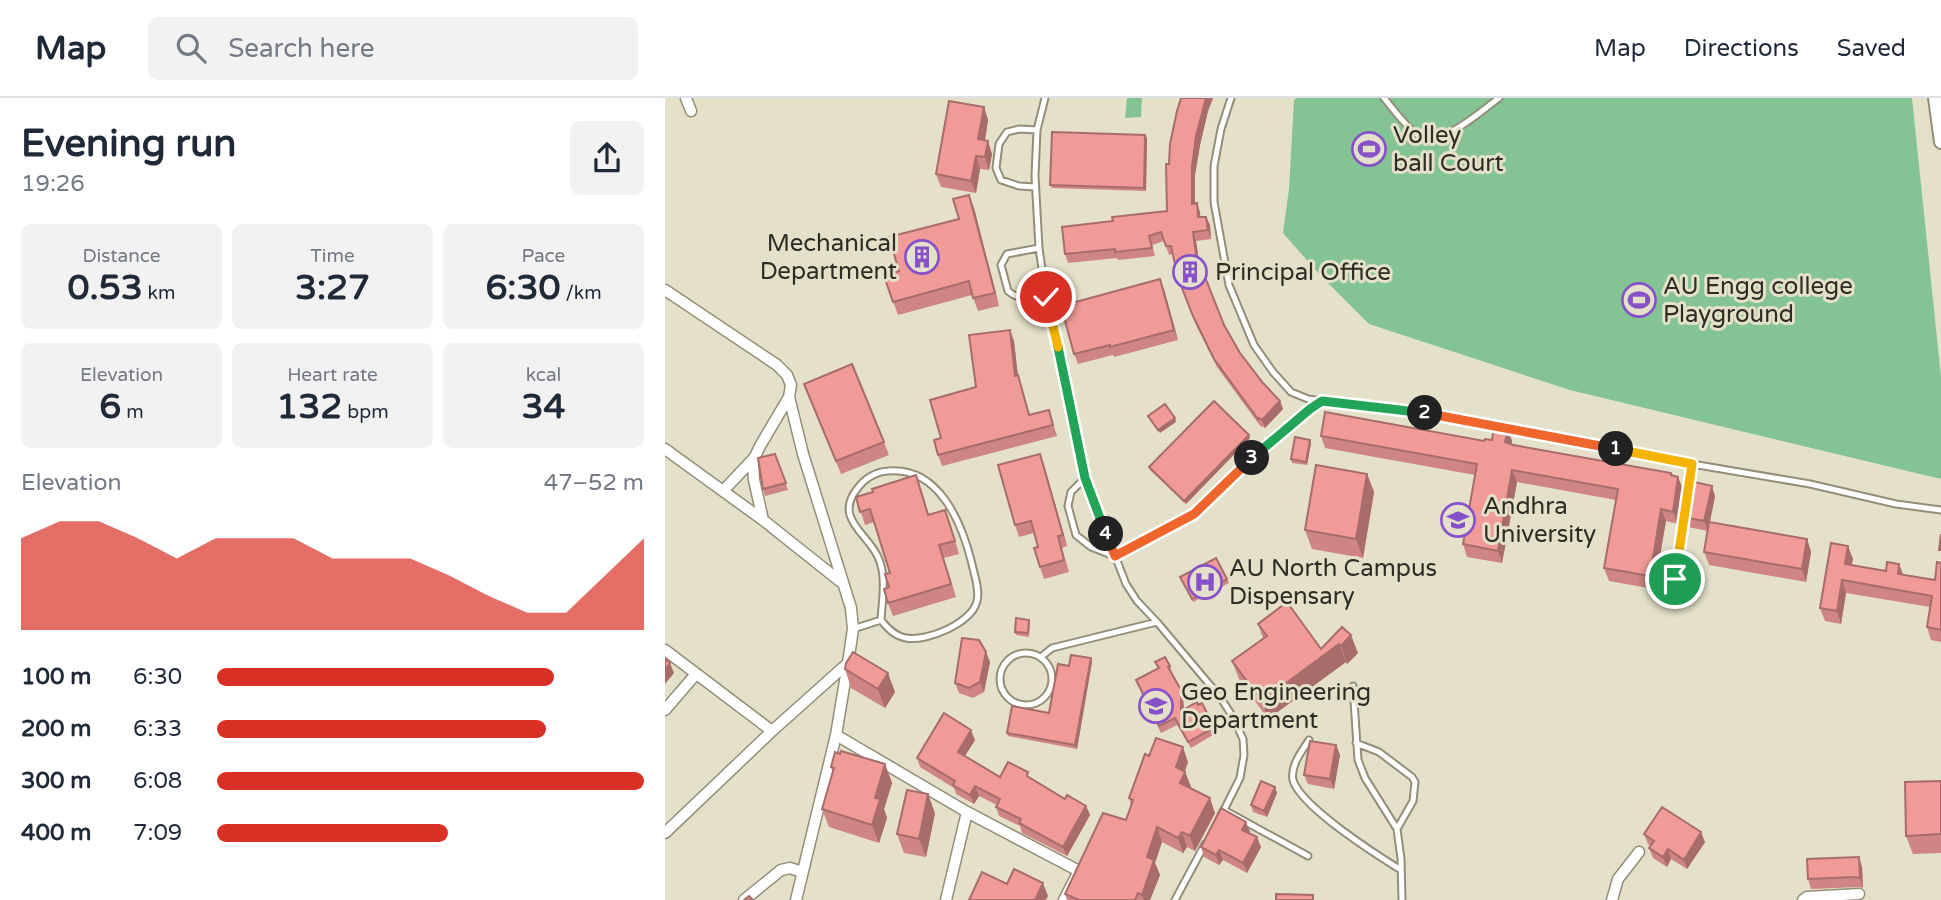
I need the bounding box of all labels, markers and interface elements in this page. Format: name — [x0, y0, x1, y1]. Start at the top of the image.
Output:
search box — [148, 17, 638, 80]
text: Map — [35, 29, 106, 68]
icon: search — [172, 29, 210, 67]
text: Search here — [228, 33, 374, 64]
text: Map — [1594, 34, 1646, 63]
text: Directions — [1684, 34, 1799, 63]
text: Saved — [1837, 34, 1906, 63]
text: Evening run — [21, 121, 236, 167]
button: share — [570, 121, 644, 195]
place label: Volley ball Court — [1393, 121, 1504, 178]
sports icon: Volley ball Court — [1350, 130, 1388, 168]
text: 19:26 — [21, 170, 85, 198]
place label: Mechanical Department — [760, 229, 897, 286]
building icon: Mechanical Department — [903, 238, 941, 276]
text: Distance — [82, 245, 161, 267]
text: Time — [310, 245, 355, 267]
text: Pace — [522, 245, 565, 267]
building icon: Principal Office — [1171, 253, 1209, 291]
place label: Principal Office — [1215, 258, 1391, 287]
text: 0.53 — [68, 267, 143, 309]
text: 3:27 — [295, 267, 370, 309]
text: 6:30 — [485, 267, 560, 309]
pin — [1016, 267, 1076, 327]
place label: AU Engg college Playground — [1663, 272, 1853, 329]
icon: check — [1027, 278, 1065, 316]
sports icon: AU Engg college Playground — [1620, 281, 1658, 319]
text: km — [143, 282, 175, 304]
text: /km — [560, 282, 602, 304]
text: Elevation — [80, 364, 163, 386]
text: Heart rate — [287, 364, 378, 386]
text: kcal — [526, 364, 561, 386]
text: 6 — [99, 386, 121, 428]
text: 132 — [276, 386, 342, 428]
text: 34 — [522, 386, 565, 428]
pin: 2 — [1407, 396, 1443, 430]
text: m — [121, 401, 144, 423]
text: bpm — [342, 401, 389, 423]
text: 2 — [1419, 401, 1430, 423]
pin: 1 — [1599, 432, 1633, 466]
text: 1 — [1610, 437, 1621, 459]
pin: 3 — [1235, 440, 1269, 476]
text: 3 — [1246, 446, 1257, 468]
text: Elevation — [21, 469, 122, 497]
text: 47–52 m — [544, 469, 644, 497]
place label: Andhra University — [1483, 492, 1596, 549]
school or university icon: Andhra University — [1439, 501, 1477, 539]
pin: 4 — [1089, 516, 1123, 551]
text: 4 — [1100, 522, 1111, 544]
pin — [1645, 549, 1705, 609]
place label: AU North Campus Dispensary — [1229, 554, 1437, 611]
icon: arrive — [1656, 560, 1694, 598]
hospital icon: AU North Campus Dispensary — [1186, 563, 1224, 601]
text: 100 m — [21, 663, 91, 691]
text: 6:30 — [133, 663, 182, 691]
place label: Geo Engineering Department — [1181, 678, 1371, 735]
school or university icon: Geo Engineering Department — [1137, 687, 1175, 725]
text: 200 m — [21, 715, 91, 743]
text: 6:33 — [133, 715, 182, 743]
text: 300 m — [21, 767, 91, 795]
text: 6:08 — [133, 767, 182, 795]
text: 400 m — [21, 819, 91, 847]
text: 7:09 — [133, 819, 182, 847]

